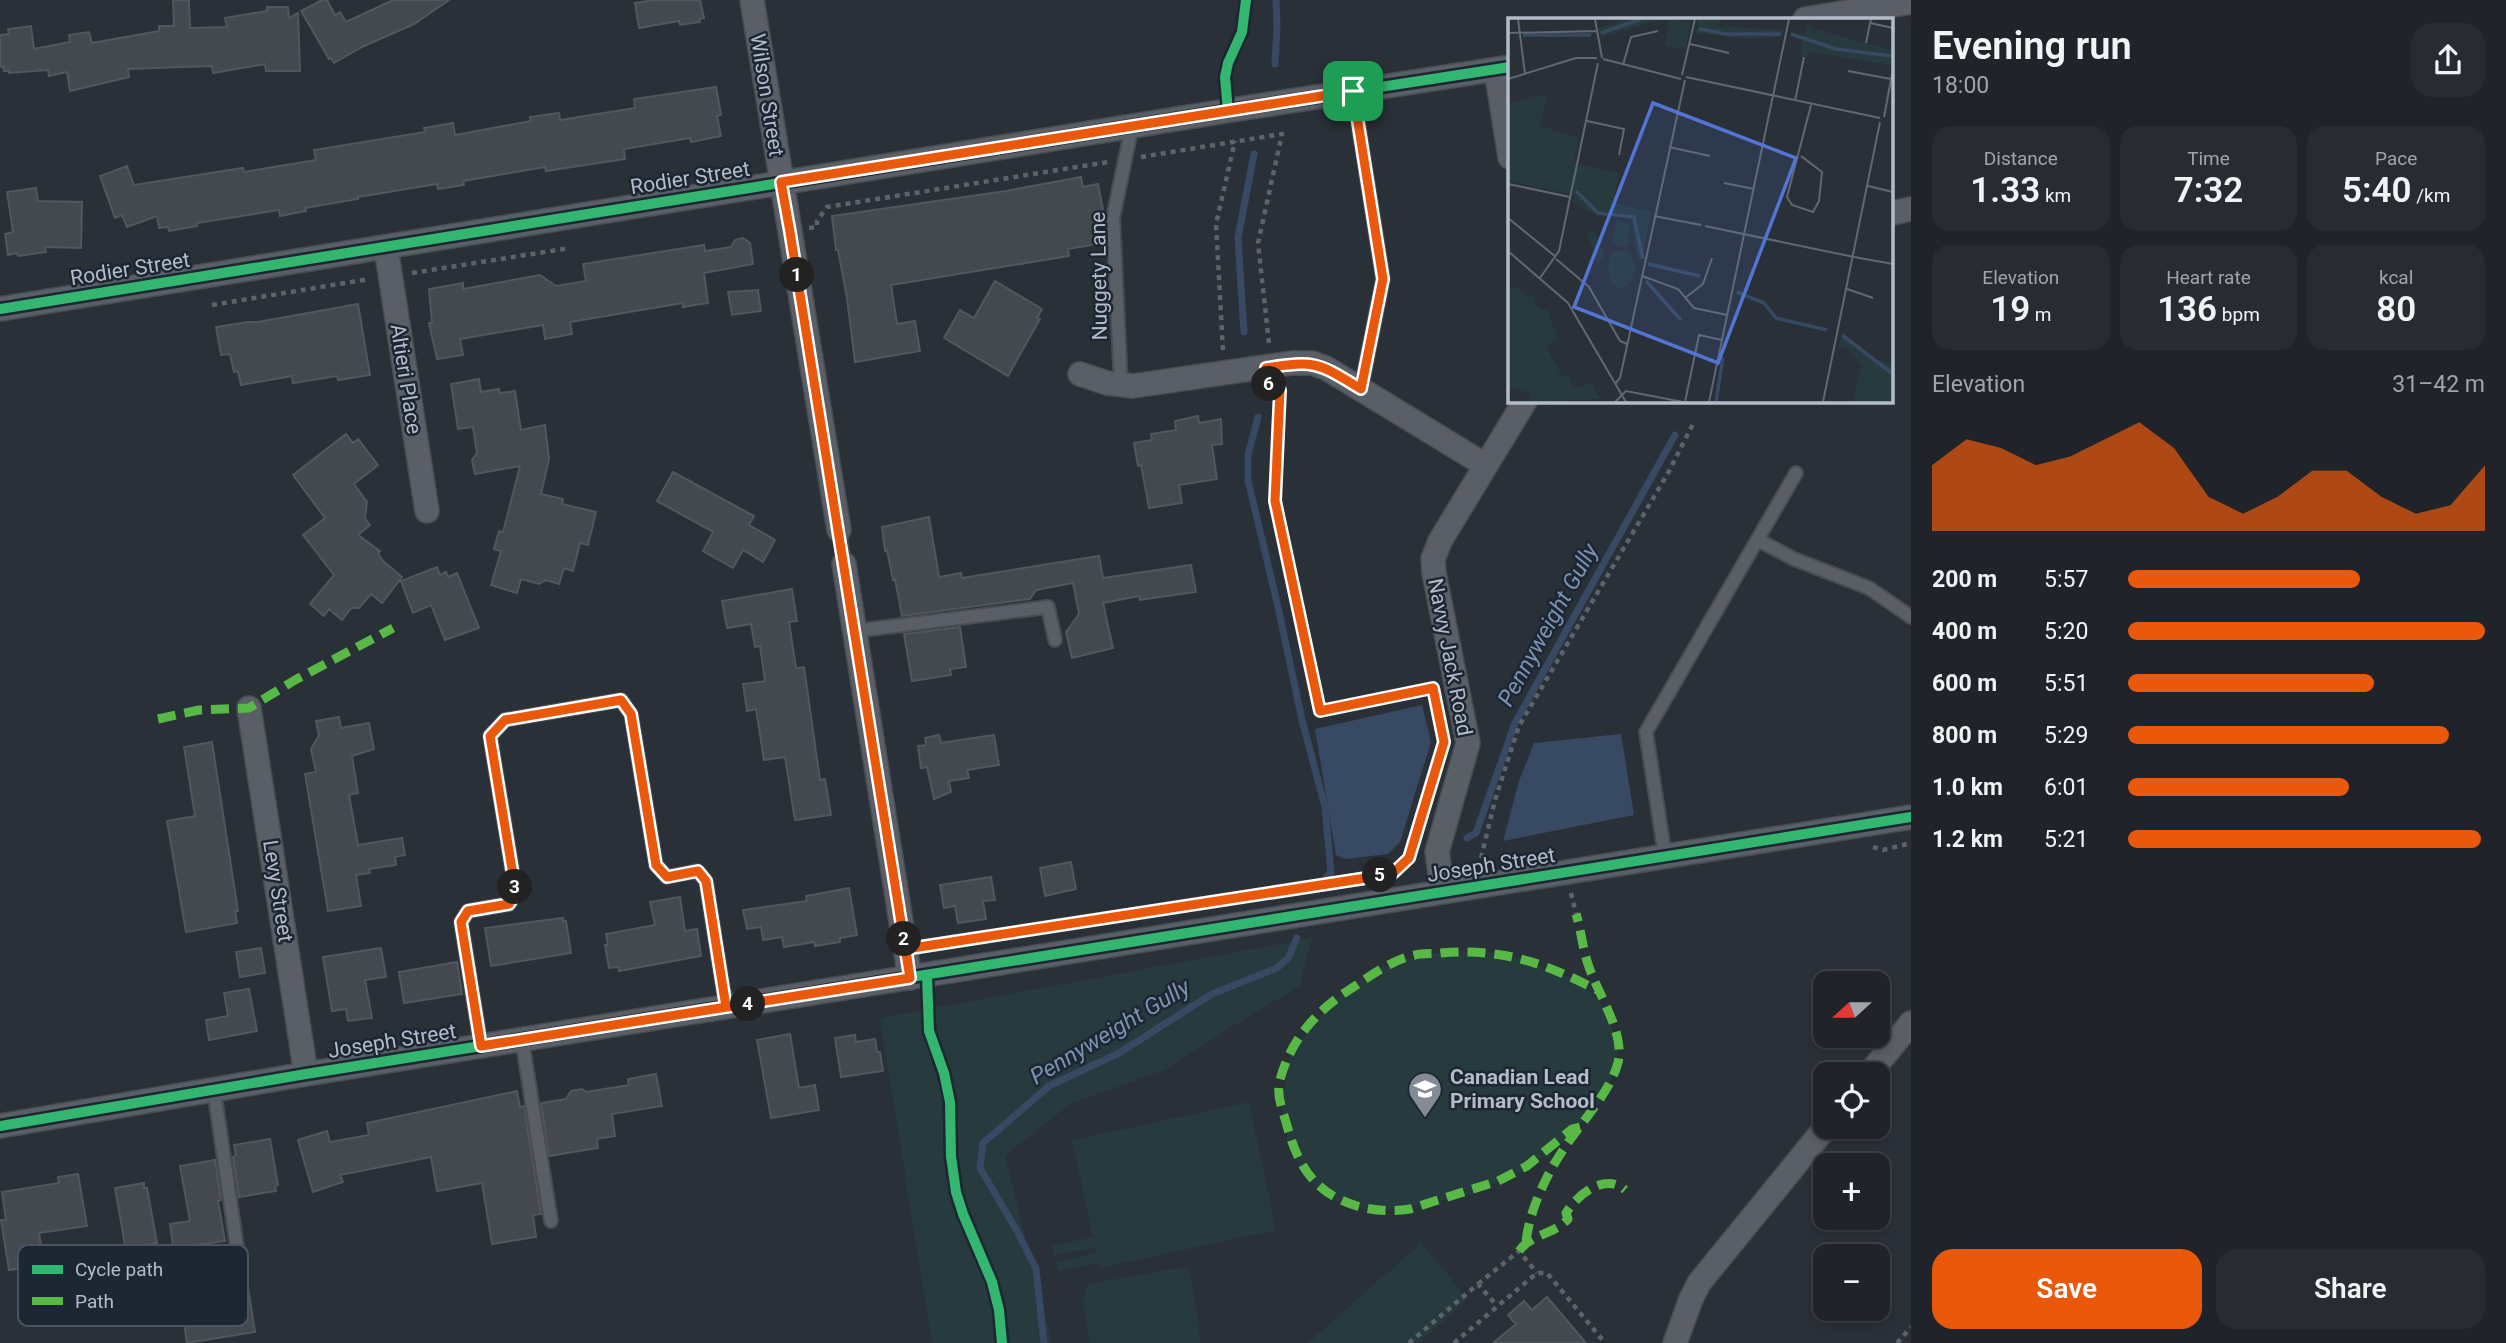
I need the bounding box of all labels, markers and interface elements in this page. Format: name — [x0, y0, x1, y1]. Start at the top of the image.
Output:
inset map — [1508, 18, 1894, 402]
button: share — [2411, 23, 2485, 97]
text: Evening run — [1932, 24, 2132, 68]
street label: Wilson Street — [745, 32, 789, 158]
pin — [1323, 61, 1383, 121]
icon: arrive — [1334, 72, 1372, 110]
text: 18:00 — [1932, 72, 1989, 99]
text: Distance — [1984, 147, 2058, 170]
text: Time — [2187, 147, 2230, 170]
text: Pace — [2375, 147, 2417, 170]
street label: Rodier Street — [628, 157, 752, 199]
text: 1.33 — [1970, 170, 2040, 211]
text: 7:32 — [2174, 170, 2243, 211]
text: 5:40 — [2342, 170, 2412, 211]
text: km — [2040, 184, 2071, 207]
text: /km — [2412, 184, 2450, 207]
street label: Nuggety Lane — [1086, 211, 1112, 341]
street label: Rodier Street — [68, 248, 192, 290]
pin: 1 — [780, 258, 814, 292]
text: 1 — [791, 263, 802, 286]
text: Elevation — [1982, 266, 2059, 289]
text: Heart rate — [2166, 266, 2251, 289]
text: kcal — [2379, 266, 2413, 289]
text: 19 — [1990, 289, 2030, 330]
text: 136 — [2157, 289, 2217, 330]
text: 80 — [2376, 289, 2416, 330]
text: m — [2030, 303, 2052, 326]
text: bpm — [2217, 303, 2260, 326]
street label: Altieri Place — [385, 322, 427, 436]
pin: 6 — [1252, 366, 1286, 402]
text: Elevation — [1932, 371, 2025, 398]
text: 31–42 m — [2392, 371, 2485, 398]
text: 6 — [1263, 372, 1274, 395]
water label: Pennyweight Gully — [1492, 538, 1605, 711]
text: 200 m — [1932, 566, 1997, 593]
text: 5:57 — [2044, 566, 2088, 593]
street label: Navvy Jack Road — [1423, 576, 1477, 738]
text: 400 m — [1932, 618, 1997, 645]
text: 5:20 — [2044, 618, 2088, 645]
text: 600 m — [1932, 670, 1997, 697]
text: 5:51 — [2044, 670, 2088, 697]
text: 800 m — [1932, 722, 1997, 749]
text: 5:29 — [2044, 722, 2088, 749]
text: 1.0 km — [1932, 774, 2003, 801]
text: 6:01 — [2044, 774, 2088, 801]
text: 1.2 km — [1932, 826, 2003, 853]
text: 5:21 — [2044, 826, 2088, 853]
street label: Levy Street — [258, 838, 298, 944]
street label: Joseph Street — [1425, 843, 1557, 887]
pin: 5 — [1362, 858, 1398, 892]
text: 5 — [1374, 863, 1385, 886]
pin: 3 — [498, 870, 532, 904]
text: 3 — [509, 875, 520, 898]
pin: 2 — [886, 922, 922, 956]
text: 2 — [898, 927, 909, 950]
north arrow — [1813, 971, 1890, 1048]
map controls — [1813, 971, 1890, 1321]
water label: Pennyweight Gully — [1025, 973, 1196, 1090]
pin: 4 — [730, 986, 766, 1021]
text: 4 — [742, 992, 753, 1015]
street label: Joseph Street — [326, 1019, 458, 1063]
button: locate — [1813, 1062, 1890, 1139]
place label: Canadian Lead Primary School — [1450, 1065, 1595, 1113]
school or university icon: Canadian Lead Primary School — [1406, 1070, 1444, 1119]
button: + — [1813, 1153, 1890, 1230]
button: − — [1813, 1244, 1890, 1321]
legend — [18, 1245, 248, 1326]
button: Save — [1932, 1249, 2202, 1329]
button: Share — [2216, 1249, 2485, 1329]
text: Cycle path — [75, 1258, 163, 1281]
text: Path — [75, 1290, 114, 1313]

